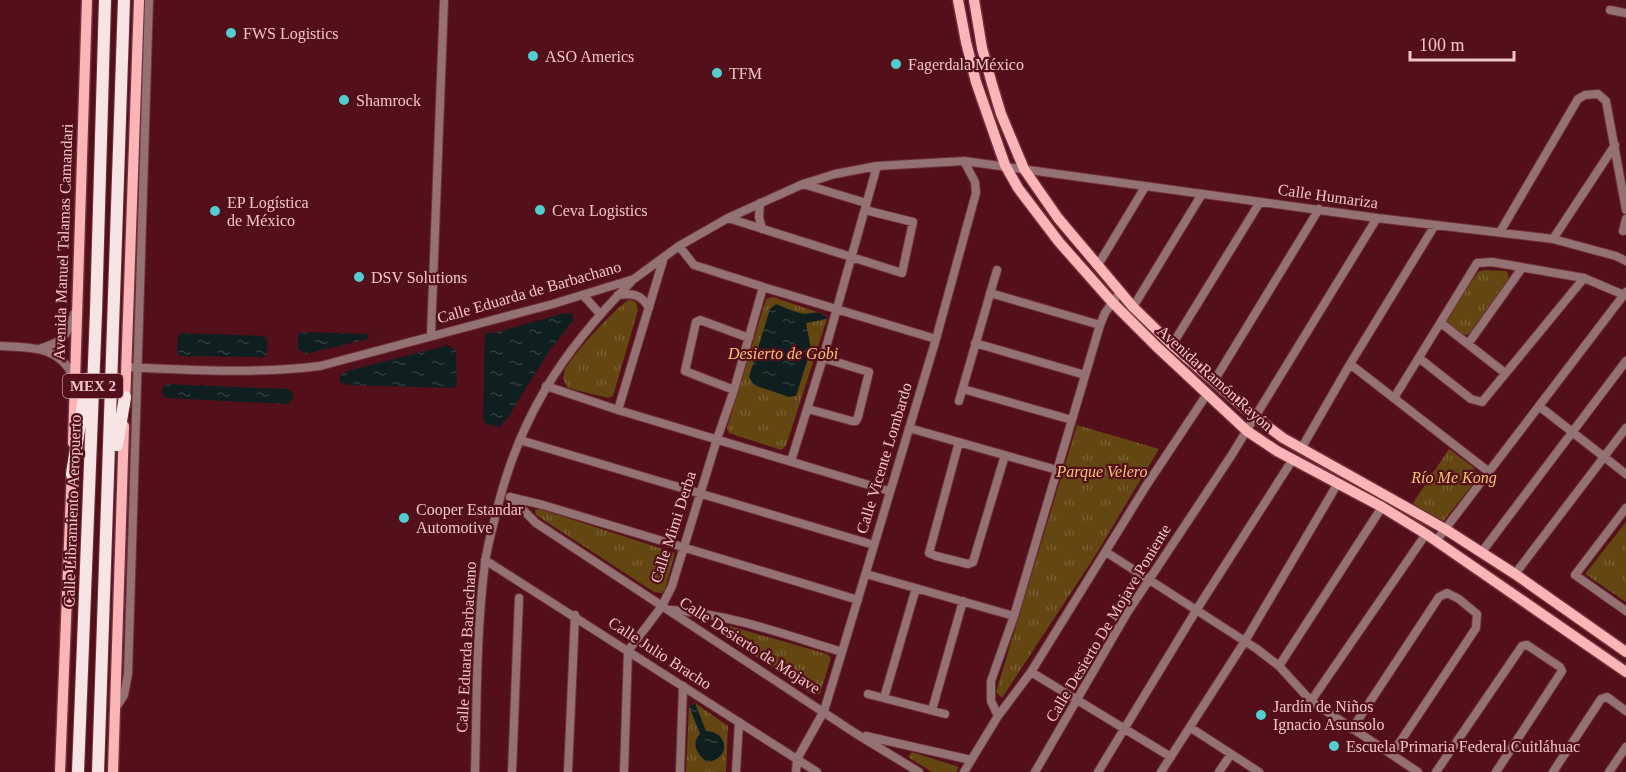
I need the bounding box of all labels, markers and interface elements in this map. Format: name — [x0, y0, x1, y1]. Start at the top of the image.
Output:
scale bar — [1410, 24, 1514, 62]
place label: FWS Logistics — [243, 25, 339, 43]
marker: FWS Logistics — [224, 26, 238, 40]
text: 100 m — [1419, 35, 1465, 55]
place label: ASO Americs — [545, 48, 634, 65]
marker: ASO Americs — [526, 49, 540, 63]
place label: Fagerdala México — [908, 56, 1024, 74]
marker: Fagerdala México — [889, 57, 903, 71]
place label: TFM — [729, 65, 762, 82]
marker: TFM — [710, 66, 724, 80]
place label: Shamrock — [356, 92, 421, 109]
marker: Shamrock — [337, 93, 351, 107]
street label: Avenida Manuel Talamas Camandari — [50, 123, 76, 361]
street label: Calle Humariza — [1277, 181, 1379, 211]
place label: EP Logística de México — [227, 194, 309, 229]
place label: Ceva Logistics — [552, 202, 648, 220]
marker: Ceva Logistics — [533, 203, 547, 217]
marker: EP Logística de México — [208, 204, 222, 218]
street label: Calle Eduarda de Barbachano — [435, 258, 623, 326]
place label: DSV Solutions — [371, 269, 467, 286]
marker: DSV Solutions — [352, 270, 366, 284]
street label: Avenida Ramón Rayón — [1153, 322, 1276, 435]
park label: Desierto de Gobi — [727, 345, 838, 362]
road number: MEX 2 — [63, 374, 123, 398]
street label: Calle Vicente Lombardo — [853, 380, 915, 536]
street label: Calle Libramiento Aeropuerto — [60, 414, 85, 608]
park label: Parque Velero — [1056, 463, 1147, 481]
street label: Calle Mimi Derba — [647, 469, 699, 585]
park label: Río Me Kong — [1410, 469, 1497, 487]
place label: Cooper Estandar Automotive — [416, 501, 524, 536]
marker: Cooper Estandar Automotive — [397, 511, 411, 525]
street label: Calle Desierto De Mojave Poniente — [1042, 521, 1175, 725]
street label: Calle Eduarda Barbachano — [453, 561, 479, 733]
street label: Calle Desierto de Mojave — [676, 593, 823, 698]
street label: Calle Julio Bracho — [605, 613, 715, 693]
place label: Jardín de Niños Ignacio Asunsolo — [1273, 698, 1385, 734]
marker: Jardín de Niños Ignacio Asunsolo — [1254, 708, 1268, 722]
place label: Escuela Primaria Federal Cuitláhuac — [1346, 738, 1580, 755]
marker: Escuela Primaria Federal Cuitláhuac — [1327, 739, 1341, 753]

